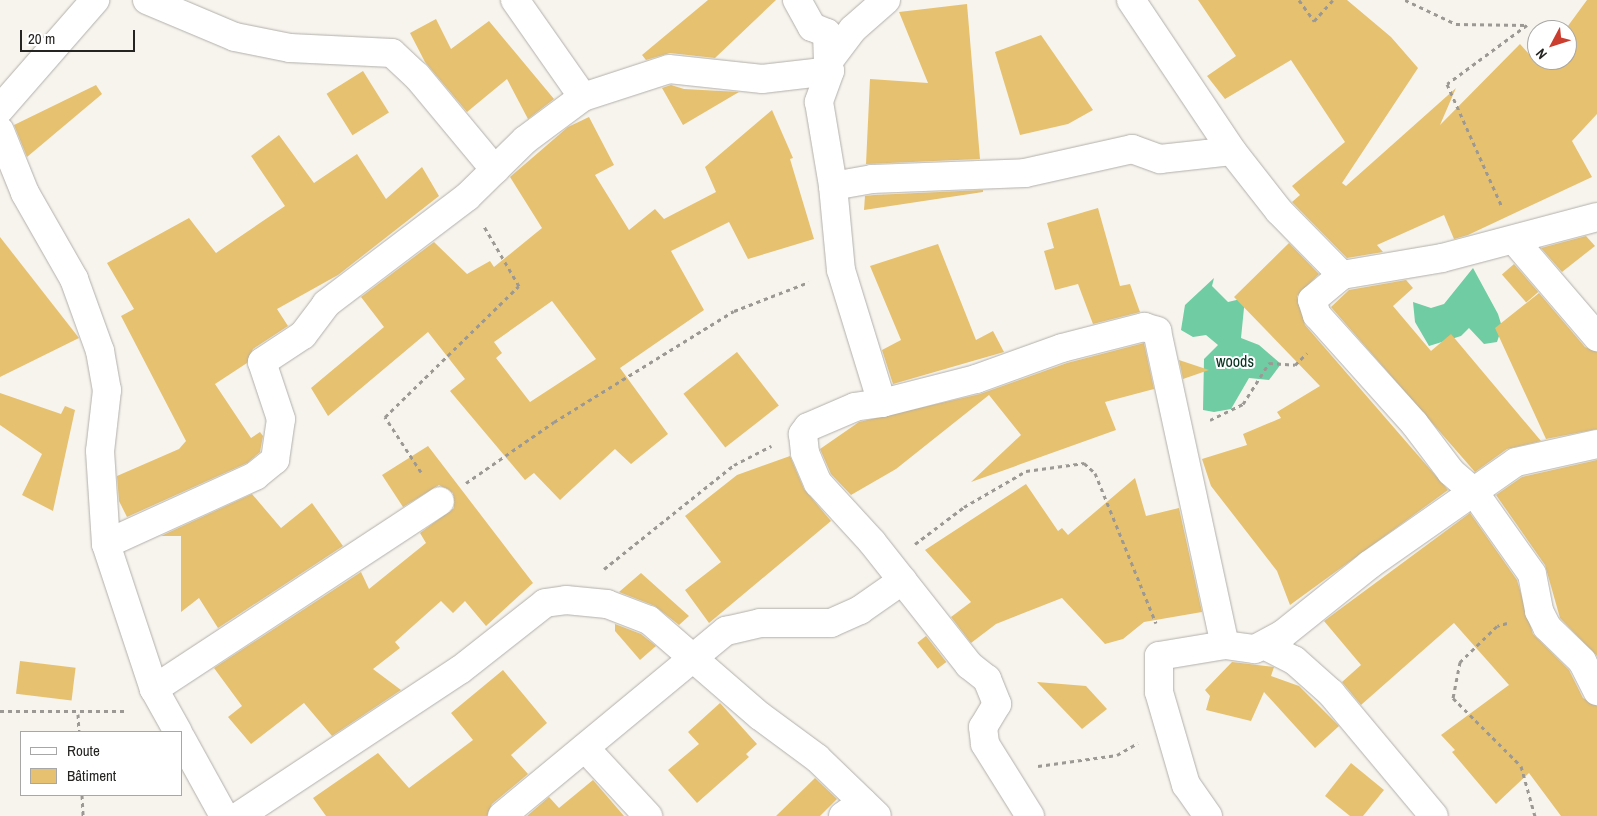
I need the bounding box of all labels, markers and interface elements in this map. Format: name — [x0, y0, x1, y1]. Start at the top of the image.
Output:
scale bar — [22, 20, 138, 52]
north arrow — [1527, 20, 1577, 70]
text: 20 m — [28, 28, 55, 49]
text: N — [1532, 45, 1551, 63]
park label: woods — [1216, 351, 1254, 371]
legend — [20, 731, 182, 796]
text: Route — [67, 740, 100, 761]
text: Bâtiment — [67, 765, 116, 786]

